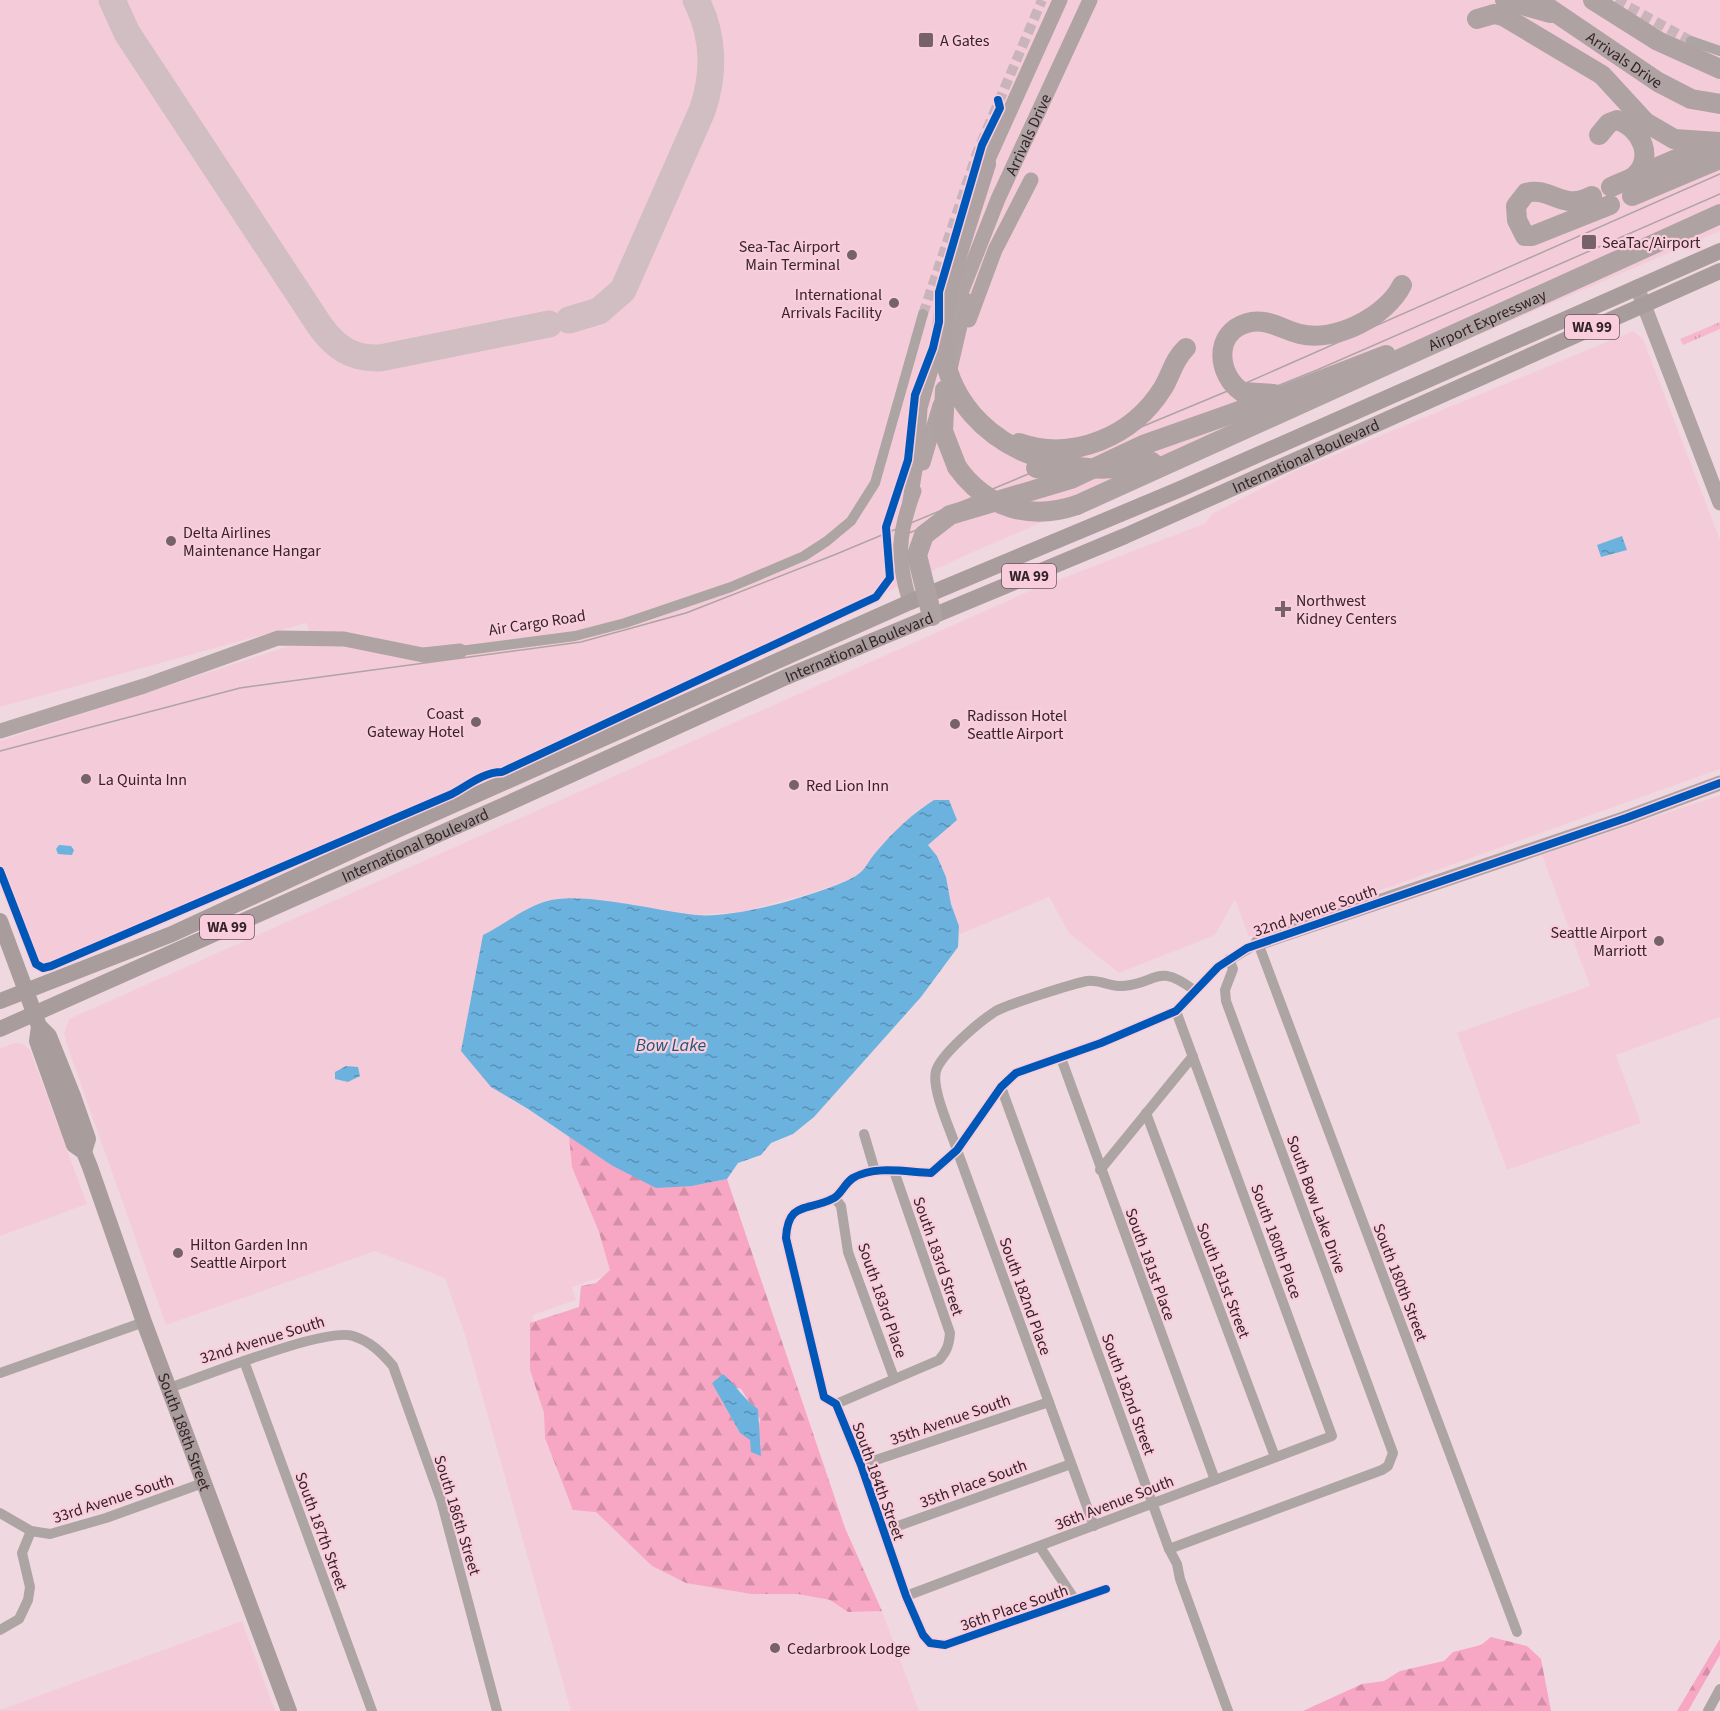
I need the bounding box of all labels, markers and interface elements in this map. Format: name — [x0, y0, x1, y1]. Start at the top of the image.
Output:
street label: Arrivals Drive — [1582, 27, 1667, 94]
place label: A Gates — [940, 30, 990, 52]
marker: A Gates — [917, 31, 935, 49]
street label: Arrivals Drive — [1000, 90, 1057, 179]
place label: SeaTac/Airport — [1602, 232, 1701, 254]
marker: SeaTac/Airport — [1580, 233, 1598, 251]
place label: Sea-Tac Airport Main Terminal — [739, 236, 841, 276]
marker: Sea-Tac Airport Main Terminal — [845, 248, 859, 262]
place label: International Arrivals Facility — [782, 284, 883, 324]
street label: Airport Expressway — [1425, 284, 1551, 357]
marker: International Arrivals Facility — [887, 296, 901, 310]
road number: WA 99 — [1565, 315, 1619, 339]
street label: International Boulevard — [1229, 414, 1383, 499]
place label: Delta Airlines Maintenance Hangar — [183, 522, 321, 562]
marker: Delta Airlines Maintenance Hangar — [164, 534, 178, 548]
road number: WA 99 — [1002, 564, 1056, 588]
place label: Northwest Kidney Centers — [1296, 590, 1397, 630]
marker: Northwest Kidney Centers — [1274, 600, 1292, 618]
street label: Air Cargo Road — [487, 604, 587, 642]
street label: International Boulevard — [781, 607, 937, 688]
place label: Coast Gateway Hotel — [367, 703, 465, 743]
place label: Radisson Hotel Seattle Airport — [967, 705, 1067, 745]
marker: Coast Gateway Hotel — [469, 715, 483, 729]
marker: Radisson Hotel Seattle Airport — [948, 717, 962, 731]
place label: La Quinta Inn — [98, 769, 187, 791]
marker: La Quinta Inn — [79, 772, 93, 786]
place label: Red Lion Inn — [806, 775, 889, 797]
marker: Red Lion Inn — [787, 778, 801, 792]
street label: International Boulevard — [338, 803, 492, 888]
street label: 32nd Avenue South — [1251, 879, 1380, 942]
road number: WA 99 — [200, 915, 254, 939]
place label: Seattle Airport Marriott — [1550, 922, 1648, 962]
marker: Seattle Airport Marriott — [1652, 934, 1666, 948]
water label: Bow Lake — [636, 1033, 707, 1058]
street label: South Bow Lake Drive — [1281, 1132, 1351, 1276]
street label: South 180th Place — [1245, 1181, 1307, 1302]
street label: South 183rd Street — [907, 1194, 969, 1319]
street label: South 181st Place — [1120, 1205, 1181, 1324]
street label: South 181st Street — [1191, 1219, 1255, 1342]
street label: South 180th Street — [1367, 1220, 1433, 1345]
place label: Hilton Garden Inn Seattle Airport — [190, 1234, 308, 1274]
street label: South 182nd Place — [994, 1234, 1057, 1358]
street label: South 183rd Place — [852, 1240, 912, 1361]
marker: Hilton Garden Inn Seattle Airport — [171, 1246, 185, 1260]
street label: 32nd Avenue South — [197, 1311, 327, 1369]
street label: South 182nd Street — [1096, 1330, 1160, 1459]
street label: South 188th Street — [152, 1370, 216, 1495]
street label: 35th Avenue South — [887, 1389, 1013, 1451]
street label: South 184th Street — [846, 1419, 910, 1544]
street label: South 186th Street — [428, 1453, 486, 1579]
street label: 35th Place South — [917, 1454, 1030, 1514]
street label: 33rd Avenue South — [50, 1469, 177, 1529]
street label: South 187th Street — [289, 1469, 353, 1594]
street label: 36th Avenue South — [1052, 1470, 1177, 1536]
street label: 36th Place South — [958, 1579, 1071, 1637]
place label: Cedarbrook Lodge — [787, 1638, 910, 1660]
marker: Cedarbrook Lodge — [768, 1641, 782, 1655]

